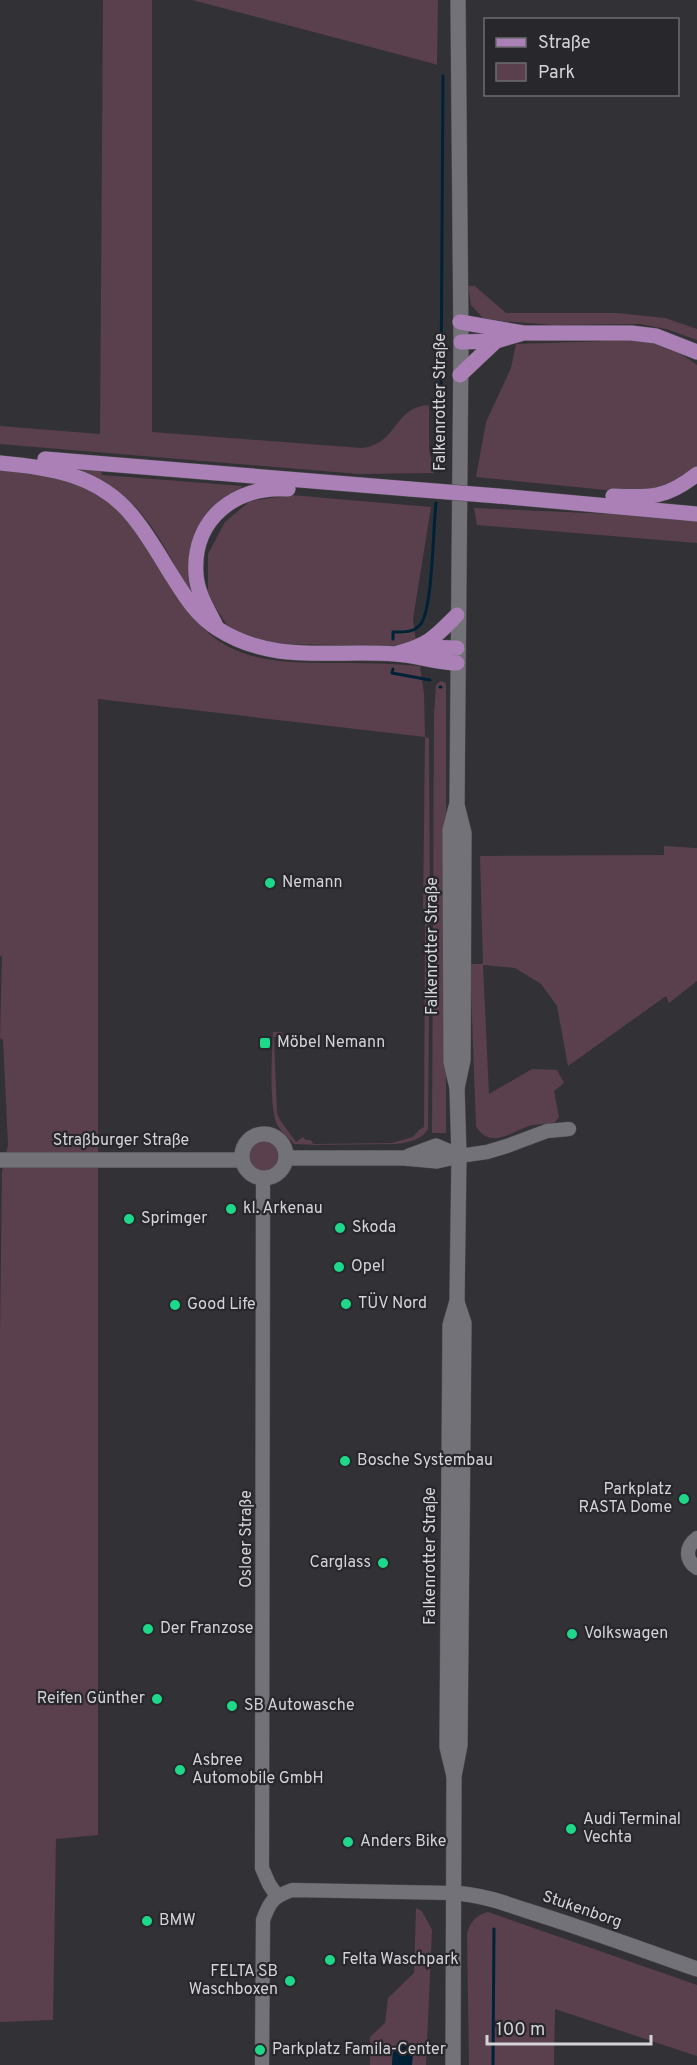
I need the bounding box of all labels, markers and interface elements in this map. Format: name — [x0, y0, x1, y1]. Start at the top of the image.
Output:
legend — [484, 18, 679, 96]
text: Straße — [538, 32, 590, 55]
text: Park — [538, 62, 575, 85]
street label: Falkenrotter Straße — [431, 333, 451, 471]
place label: Nemann — [282, 873, 343, 893]
marker: Nemann — [263, 876, 277, 890]
street label: Falkenrotter Straße — [423, 877, 443, 1015]
place label: Möbel Nemann — [277, 1033, 385, 1053]
marker: Möbel Nemann — [258, 1036, 272, 1050]
street label: Straßburger Straße — [53, 1131, 189, 1151]
place label: kl. Arkenau — [243, 1199, 323, 1219]
marker: kl. Arkenau — [224, 1202, 238, 1216]
place label: Sprimger — [141, 1209, 207, 1229]
marker: Sprimger — [122, 1212, 136, 1226]
place label: Skoda — [352, 1218, 396, 1238]
marker: Skoda — [333, 1221, 347, 1235]
place label: Opel — [351, 1257, 385, 1277]
marker: Opel — [332, 1260, 346, 1274]
place label: TÜV Nord — [358, 1292, 427, 1314]
place label: Good Life — [187, 1295, 256, 1315]
marker: TÜV Nord — [339, 1297, 353, 1311]
marker: Good Life — [168, 1298, 182, 1312]
place label: Bosche Systembau — [357, 1451, 493, 1471]
marker: Bosche Systembau — [338, 1454, 352, 1468]
place label: Parkplatz RASTA Dome — [578, 1480, 672, 1518]
street label: Falkenrotter Straße — [421, 1487, 441, 1625]
street label: Osloer Straße — [237, 1490, 257, 1588]
marker: Parkplatz RASTA Dome — [677, 1492, 691, 1506]
place label: Carglass — [310, 1553, 371, 1573]
marker: Carglass — [376, 1556, 390, 1570]
place label: Der Franzose — [160, 1619, 253, 1639]
marker: Der Franzose — [141, 1622, 155, 1636]
place label: Volkswagen — [584, 1624, 668, 1644]
marker: Volkswagen — [565, 1627, 579, 1641]
place label: Reifen Günther — [37, 1689, 145, 1709]
marker: Reifen Günther — [150, 1692, 164, 1706]
place label: SB Autowasche — [244, 1696, 355, 1716]
marker: SB Autowasche — [225, 1699, 239, 1713]
place label: Asbree Automobile GmbH — [192, 1751, 324, 1789]
marker: Asbree Automobile GmbH — [173, 1763, 187, 1777]
place label: Audi Terminal Vechta — [583, 1810, 681, 1848]
marker: Audi Terminal Vechta — [564, 1822, 578, 1836]
place label: Anders Bike — [360, 1832, 446, 1852]
marker: Anders Bike — [341, 1835, 355, 1849]
street label: Stukenborg — [540, 1887, 624, 1933]
place label: BMW — [159, 1911, 196, 1931]
marker: BMW — [140, 1914, 154, 1928]
place label: Felta Waschpark — [342, 1950, 459, 1970]
marker: Felta Waschpark — [323, 1953, 337, 1967]
place label: FELTA SB Waschboxen — [189, 1962, 278, 2000]
marker: FELTA SB Waschboxen — [283, 1974, 297, 1988]
scale bar — [487, 2008, 650, 2046]
text: 100 m — [496, 2019, 545, 2042]
place label: Parkplatz Famila-Center — [272, 2040, 446, 2060]
marker: Parkplatz Famila-Center — [253, 2043, 267, 2057]

